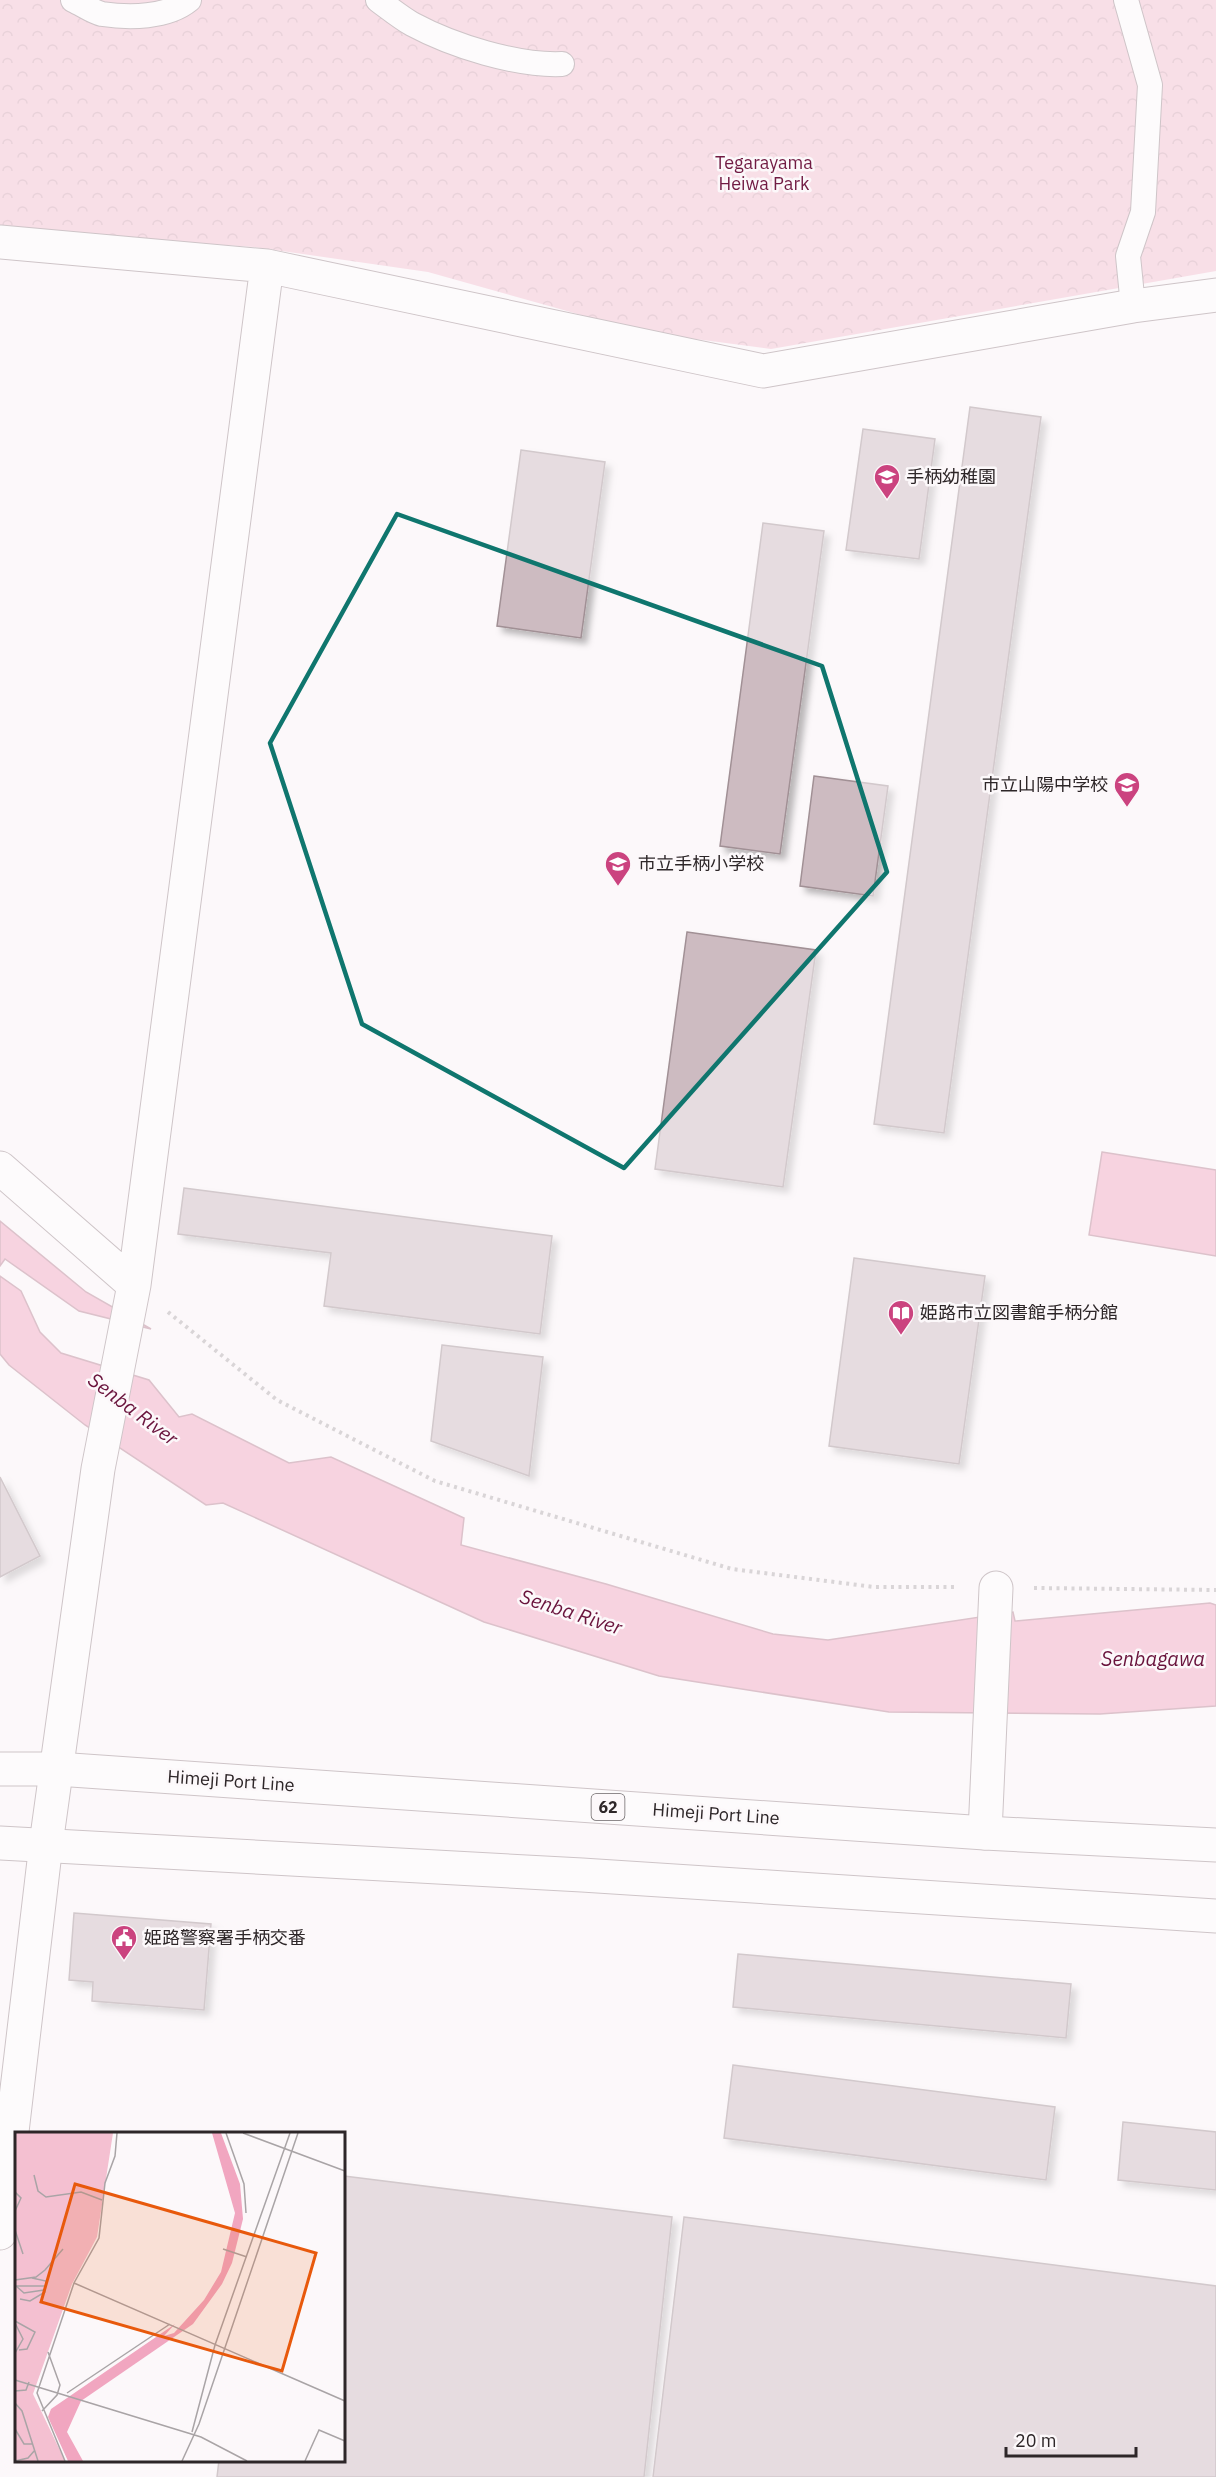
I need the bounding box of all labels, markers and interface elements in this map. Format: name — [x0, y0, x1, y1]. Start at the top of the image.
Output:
park label: Tegarayama Heiwa Park — [715, 151, 813, 195]
school or university icon: 手柄幼稚園 — [872, 462, 902, 500]
place label: 手柄幼稚園 — [906, 465, 996, 488]
school or university icon: 市立山陽中学校 — [1112, 770, 1142, 808]
place label: 市立山陽中学校 — [982, 773, 1108, 796]
school or university icon: 市立手柄小学校 — [603, 849, 633, 887]
place label: 市立手柄小学校 — [638, 852, 764, 875]
library icon: 姫路市立図書館手柄分館 — [886, 1298, 916, 1336]
place label: 姫路市立図書館手柄分館 — [920, 1301, 1118, 1324]
water label: Senba River — [83, 1366, 184, 1452]
water label: Senba River — [517, 1582, 626, 1641]
water label: Senbagawa — [1101, 1645, 1205, 1672]
street label: Himeji Port Line — [167, 1765, 296, 1796]
road number: 62 — [592, 1794, 624, 1820]
street label: Himeji Port Line — [652, 1798, 781, 1829]
public building icon: 姫路警察署手柄交番 — [109, 1923, 139, 1961]
place label: 姫路警察署手柄交番 — [144, 1926, 306, 1949]
inset map — [15, 2132, 345, 2462]
scale bar — [1006, 2420, 1136, 2458]
text: 20 m — [1015, 2429, 1057, 2452]

